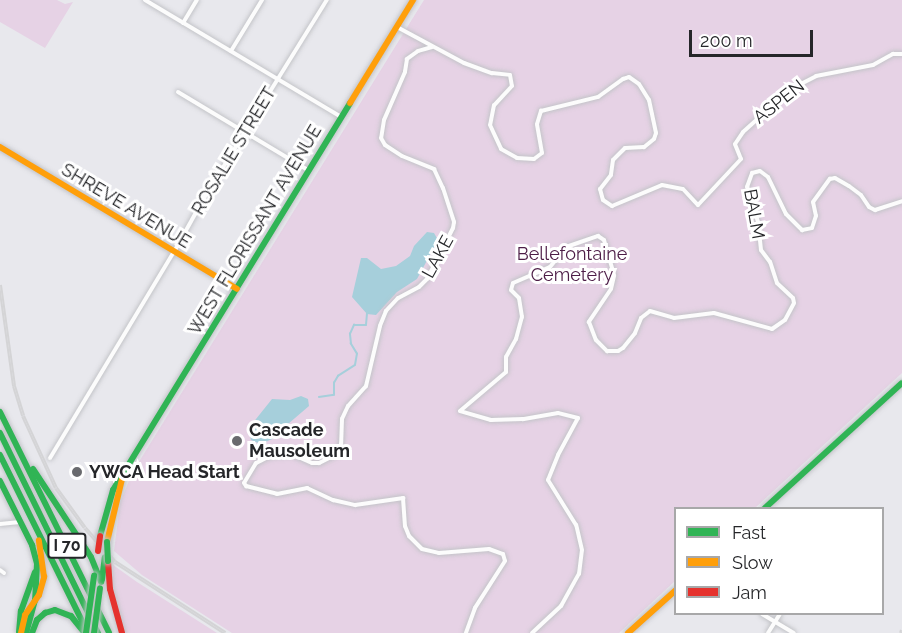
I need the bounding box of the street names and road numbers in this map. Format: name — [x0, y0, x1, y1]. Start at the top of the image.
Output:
street label: ASPEN — [749, 75, 809, 129]
street label: ROSALIE STREET — [187, 83, 281, 219]
street label: WEST FLORISSANT AVENUE — [183, 121, 327, 339]
street label: SHREVE AVENUE — [57, 159, 195, 253]
street label: BALM — [739, 187, 769, 241]
street label: LAKE — [418, 232, 458, 282]
road number: I 70 — [46, 533, 88, 559]

